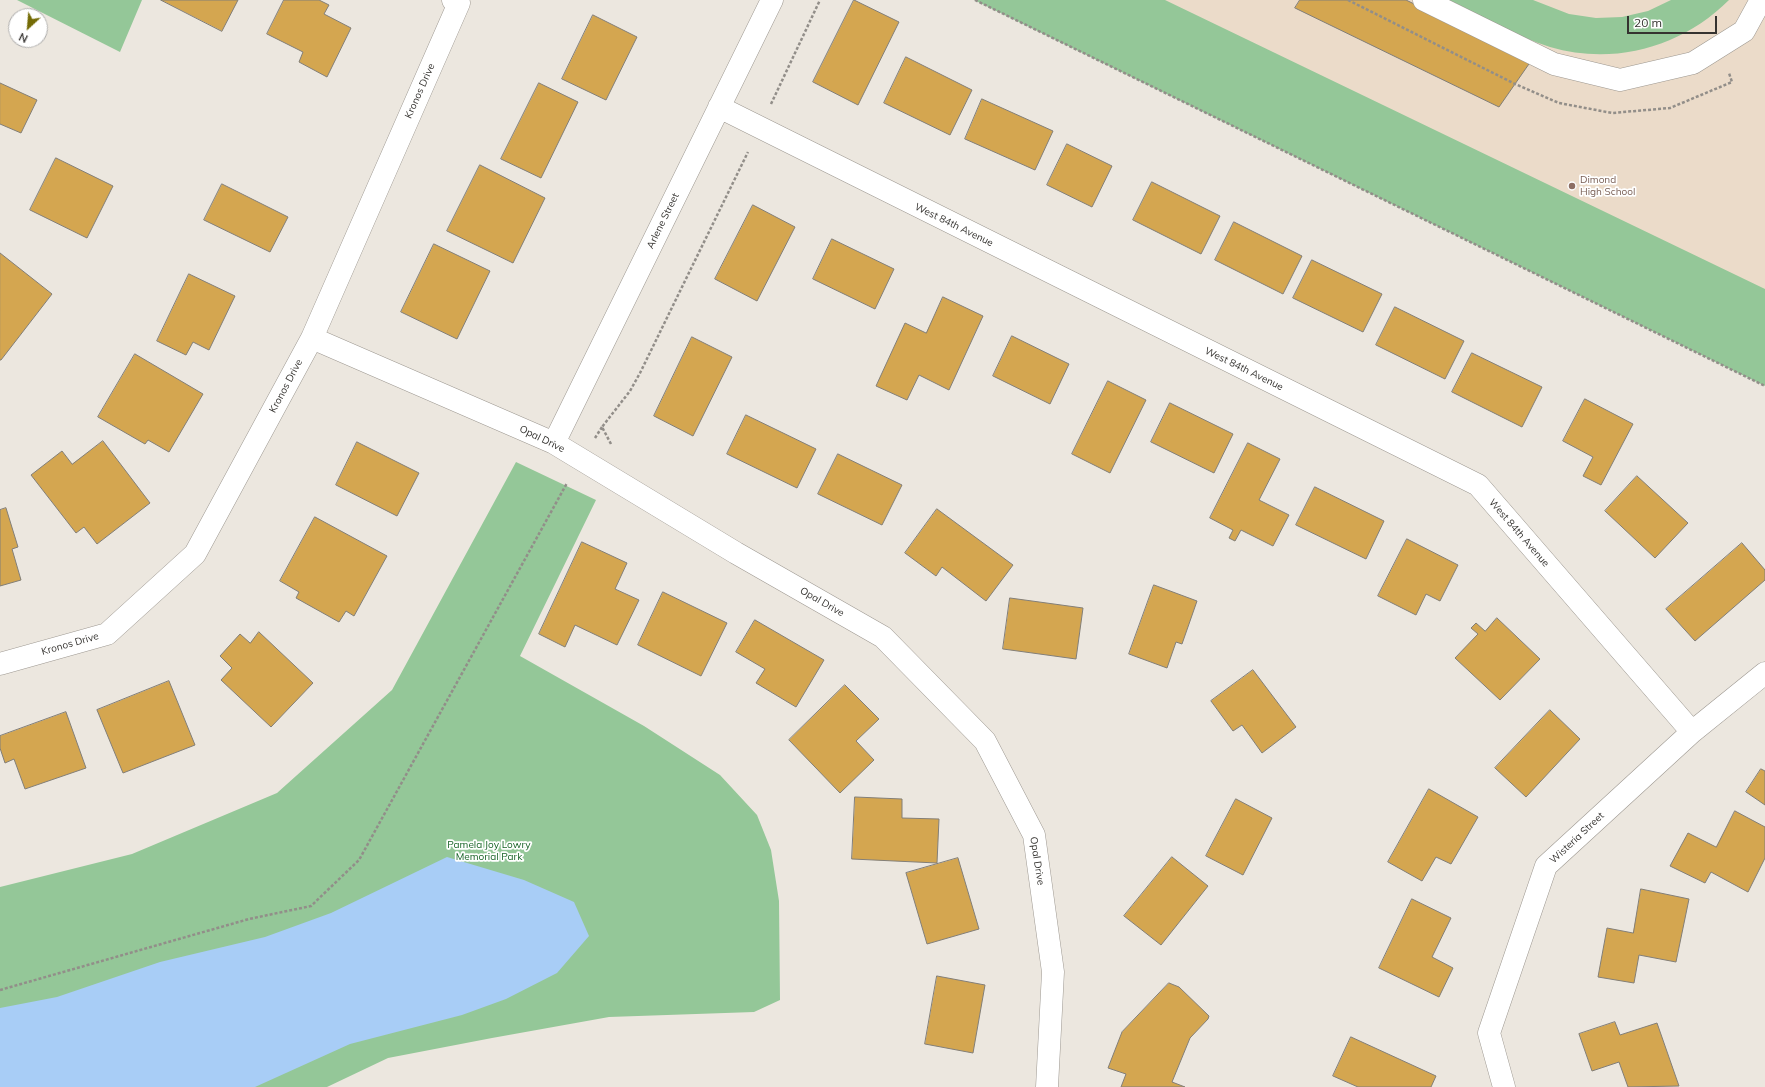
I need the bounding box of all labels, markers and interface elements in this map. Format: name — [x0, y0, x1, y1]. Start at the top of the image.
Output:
north arrow — [8, 8, 48, 48]
scale bar — [1629, 8, 1719, 34]
text: 20 m — [1634, 15, 1662, 30]
text: N — [16, 30, 30, 46]
street label: Kronos Drive — [403, 62, 437, 120]
place label: Dimond High School — [1580, 174, 1635, 198]
marker: Dimond High School — [1567, 181, 1577, 191]
street label: Arlene Street — [644, 191, 682, 251]
street label: West 84th Avenue — [913, 201, 995, 249]
street label: West 84th Avenue — [1203, 345, 1285, 393]
street label: Kronos Drive — [267, 357, 305, 415]
street label: Opal Drive — [517, 423, 567, 455]
street label: West 84th Avenue — [1486, 497, 1552, 569]
street label: Opal Drive — [798, 585, 846, 619]
street label: Kronos Drive — [40, 630, 100, 658]
street label: Wisteria Street — [1547, 810, 1607, 866]
street label: Opal Drive — [1027, 836, 1047, 886]
park label: Pamela Joy Lowry Memorial Park — [447, 839, 531, 862]

